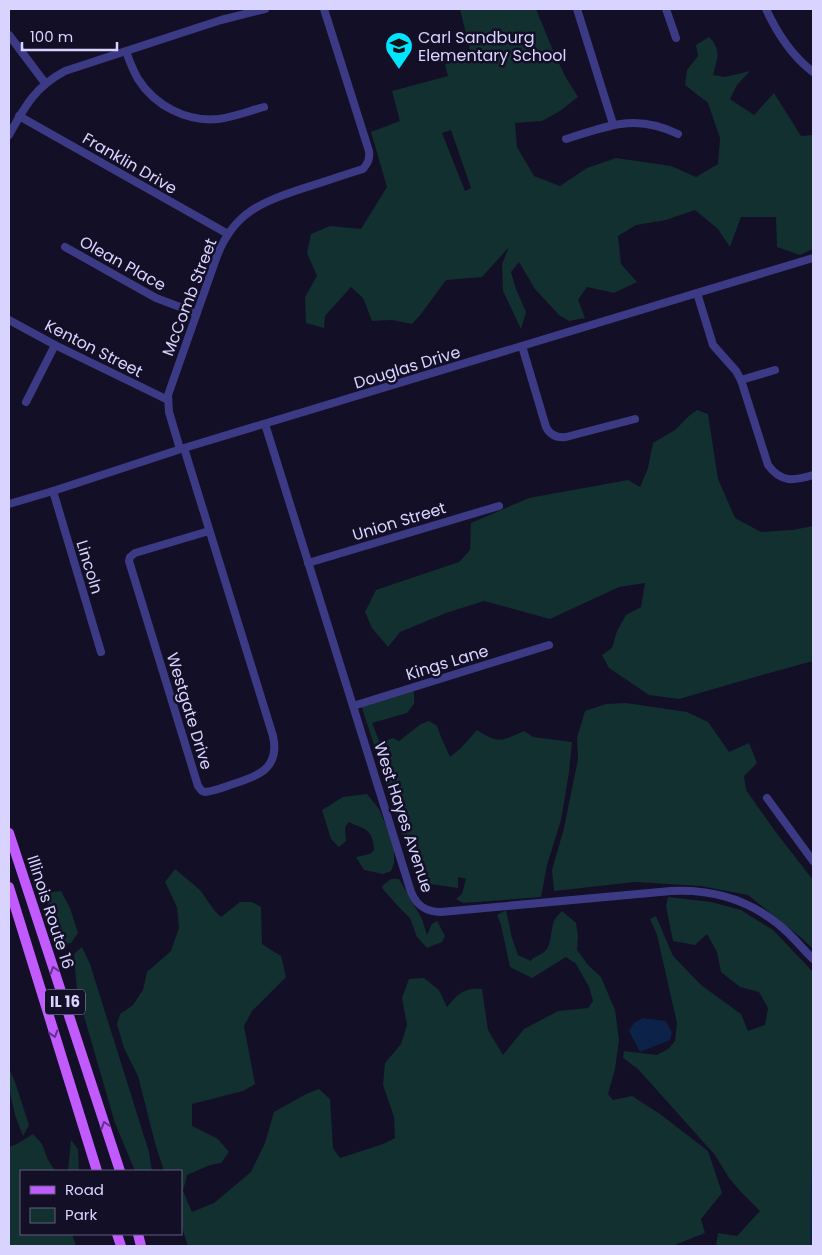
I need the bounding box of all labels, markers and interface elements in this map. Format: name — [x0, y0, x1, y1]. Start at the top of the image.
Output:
scale bar — [22, 20, 118, 52]
text: 100 m — [30, 26, 73, 47]
place label: Carl Sandburg Elementary School — [418, 26, 566, 67]
school or university icon: Carl Sandburg Elementary School — [384, 31, 414, 70]
street label: Franklin Drive — [78, 127, 181, 200]
street label: Olean Place — [75, 230, 170, 297]
street label: McComb Street — [156, 235, 223, 359]
street label: Kenton Street — [41, 314, 147, 383]
street label: Douglas Drive — [351, 340, 463, 395]
street label: Union Street — [350, 496, 449, 547]
street label: Lincoln — [70, 537, 109, 597]
street label: Kings Lane — [403, 639, 491, 686]
street label: Westgate Drive — [161, 650, 218, 773]
street label: West Hayes Avenue — [368, 739, 439, 896]
street label: Illinois Route 16 — [21, 852, 80, 972]
one-way arrow — [50, 967, 60, 975]
road number: IL 16 — [45, 990, 85, 1014]
one-way arrow — [49, 1029, 59, 1038]
one-way arrow — [100, 1121, 110, 1130]
legend — [20, 1170, 182, 1235]
text: Road — [65, 1179, 104, 1200]
text: Park — [65, 1204, 97, 1225]

